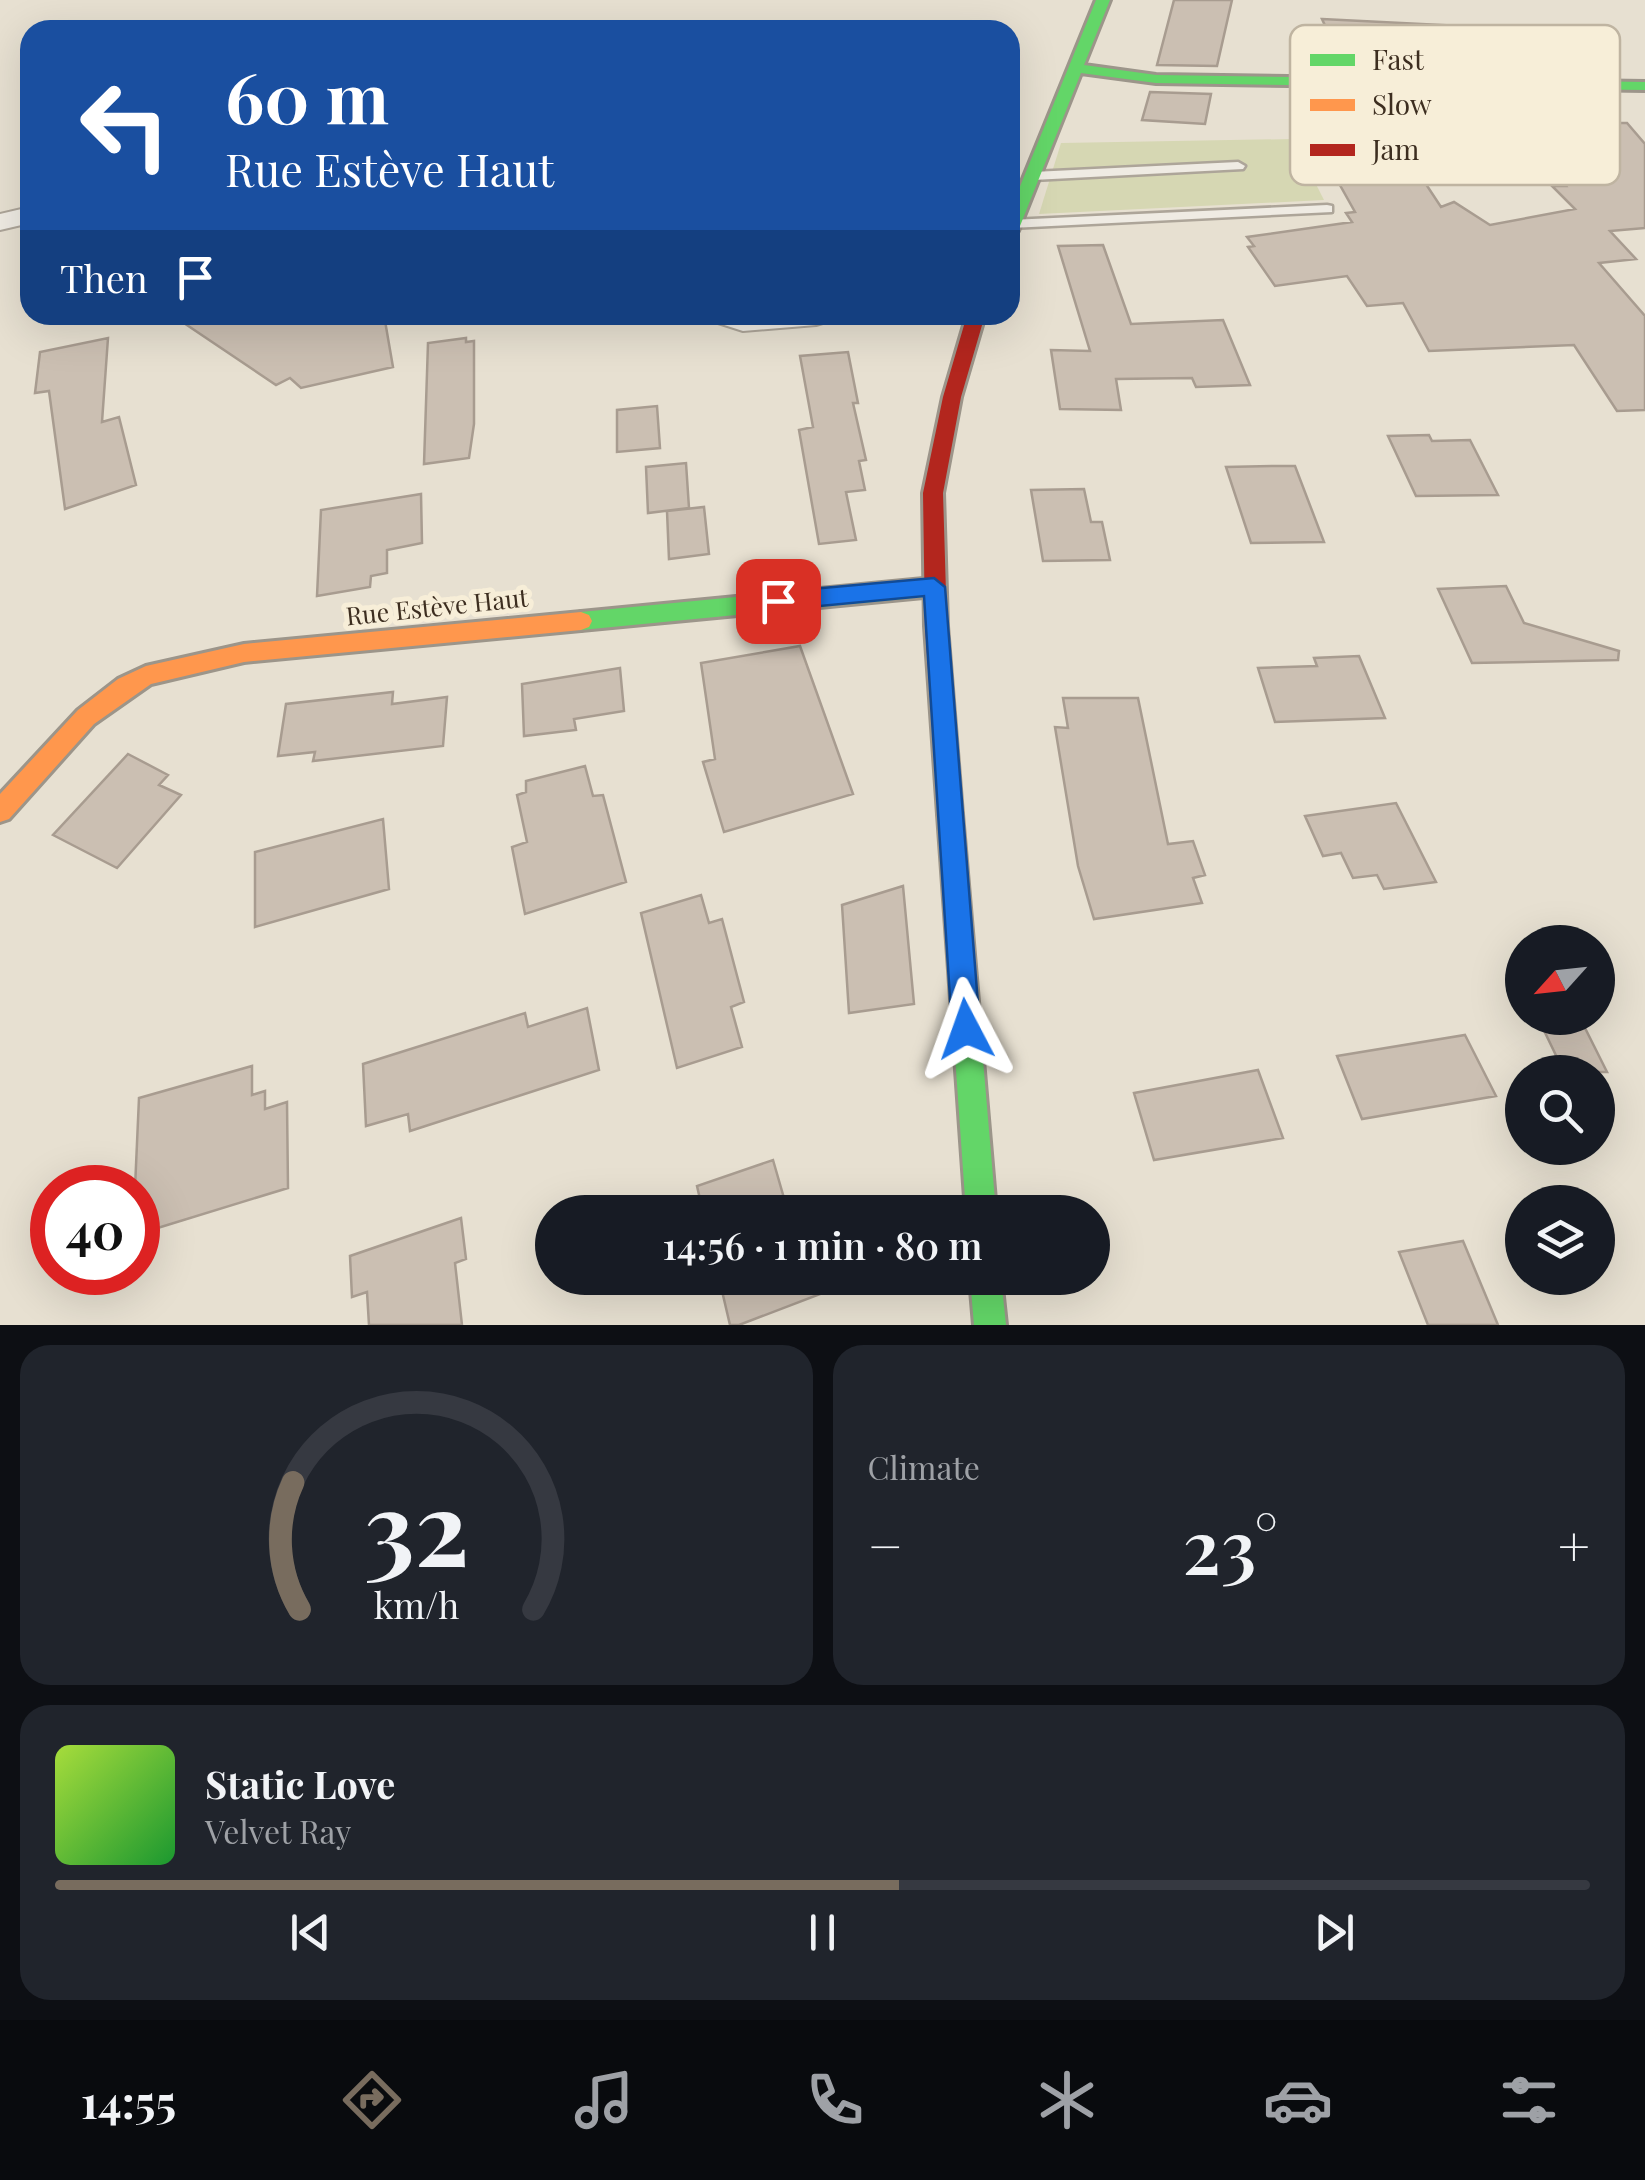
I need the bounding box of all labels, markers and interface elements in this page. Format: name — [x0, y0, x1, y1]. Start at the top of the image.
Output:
legend — [1290, 25, 1620, 185]
text: Fast — [1372, 40, 1425, 77]
text: 60 m — [225, 48, 389, 142]
icon: left — [60, 60, 190, 190]
text: Slow — [1372, 85, 1432, 122]
text: Jam — [1371, 130, 1419, 167]
text: Rue Estève Haut — [225, 138, 554, 198]
icon: arrive — [168, 250, 223, 305]
text: Then — [60, 252, 148, 303]
pin — [736, 559, 821, 644]
icon: arrive — [751, 574, 806, 629]
street label: Rue Estève Haut — [344, 579, 531, 631]
north arrow — [1505, 925, 1615, 1035]
map controls — [1505, 925, 1615, 1295]
position arrow — [914, 977, 1018, 1081]
button: search — [1505, 1055, 1615, 1165]
speed limit sign: 40 — [30, 1165, 160, 1295]
button: layers — [1505, 1185, 1615, 1295]
text: 14:56 · 1 min · 80 m — [663, 1219, 983, 1270]
text: Climate — [868, 1445, 980, 1488]
text: 32 — [364, 1454, 469, 1593]
text: 23° — [1183, 1494, 1278, 1594]
text: − — [868, 1507, 903, 1581]
text: + — [1558, 1507, 1590, 1581]
text: km/h — [373, 1580, 459, 1628]
text: Static Love — [205, 1758, 395, 1809]
text: Velvet Ray — [205, 1809, 352, 1852]
icon: previous — [283, 1905, 338, 1960]
icon: pause — [795, 1905, 850, 1960]
icon: next — [1307, 1905, 1362, 1960]
icon: directions — [337, 2065, 407, 2135]
icon: music — [569, 2065, 639, 2135]
icon: phone — [800, 2065, 870, 2135]
icon: climate — [1032, 2065, 1102, 2135]
icon: car — [1263, 2065, 1333, 2135]
icon: filters — [1494, 2065, 1564, 2135]
text: 14:55 — [81, 2070, 176, 2130]

